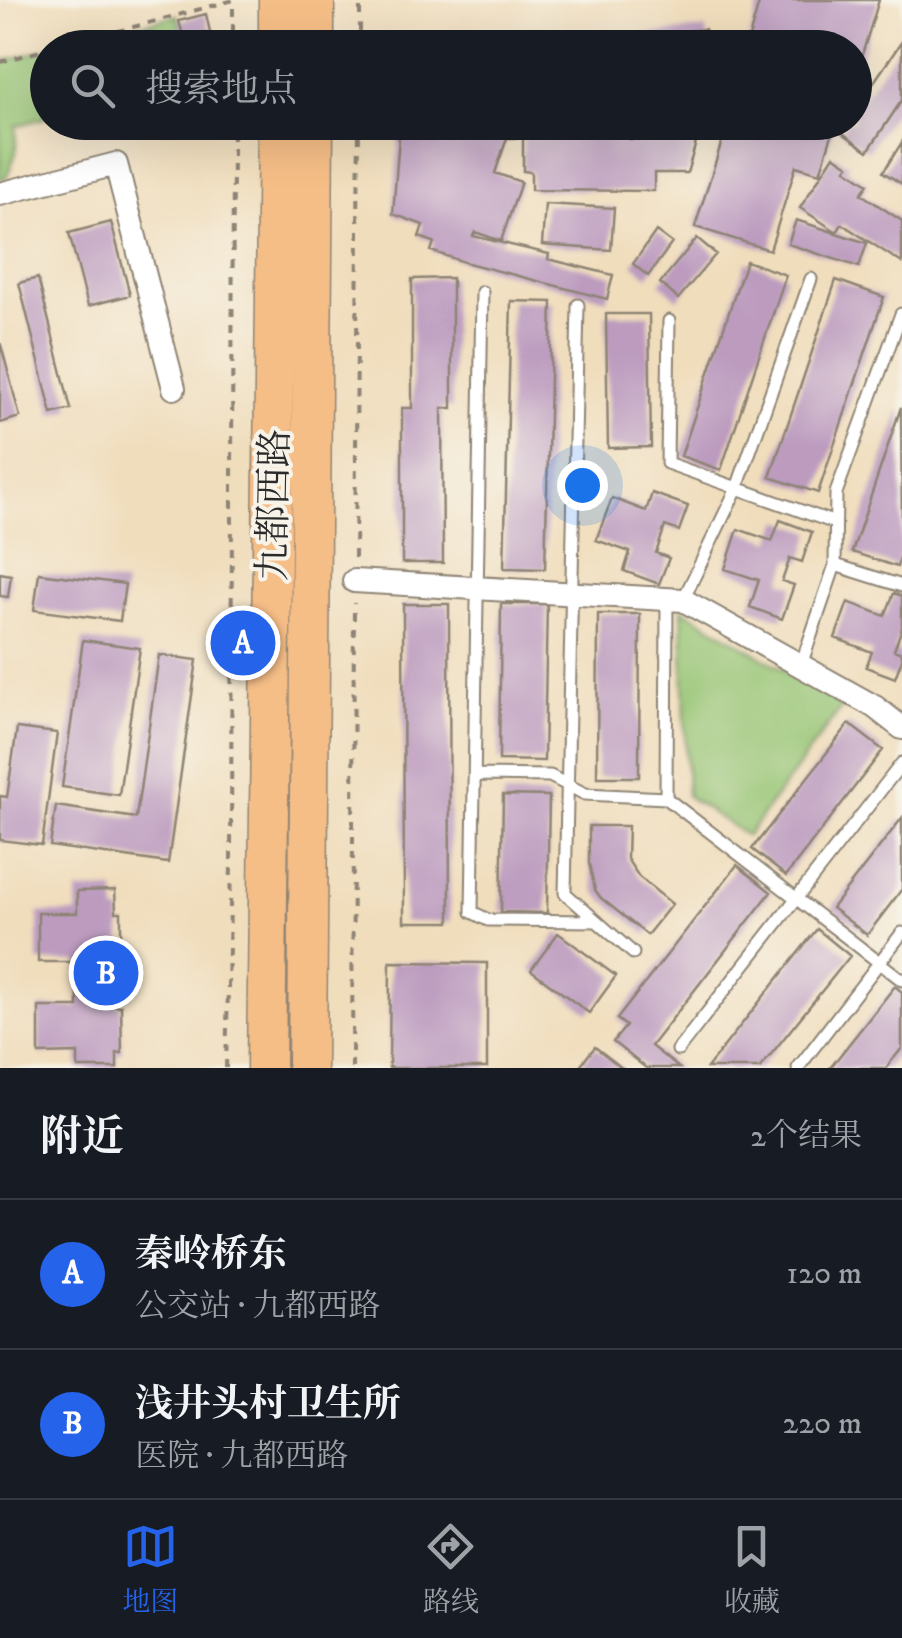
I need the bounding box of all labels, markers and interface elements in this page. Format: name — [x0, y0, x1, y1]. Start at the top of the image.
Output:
search box — [30, 30, 872, 140]
icon: search — [65, 58, 120, 113]
text: 搜索地点 — [145, 66, 297, 114]
street label: 九都西路 — [250, 429, 300, 581]
your location — [557, 460, 608, 511]
pin: A — [210, 606, 276, 680]
pin: B — [74, 936, 138, 1010]
text: 附近 — [40, 1112, 124, 1164]
text: 2个结果 — [750, 1117, 862, 1157]
text: 秦岭桥东 — [135, 1231, 287, 1279]
text: A — [62, 1254, 83, 1294]
text: 120 m — [786, 1254, 862, 1294]
text: 公交站 · 九都西路 — [135, 1287, 380, 1327]
text: 浅井头村卫生所 — [135, 1381, 401, 1429]
text: B — [62, 1404, 83, 1444]
text: 220 m — [782, 1404, 862, 1444]
text: 医院 · 九都西路 — [135, 1437, 348, 1477]
tab: 地图 — [122, 1519, 178, 1620]
tab: 路线 — [423, 1519, 479, 1620]
tab: 收藏 — [724, 1519, 780, 1620]

